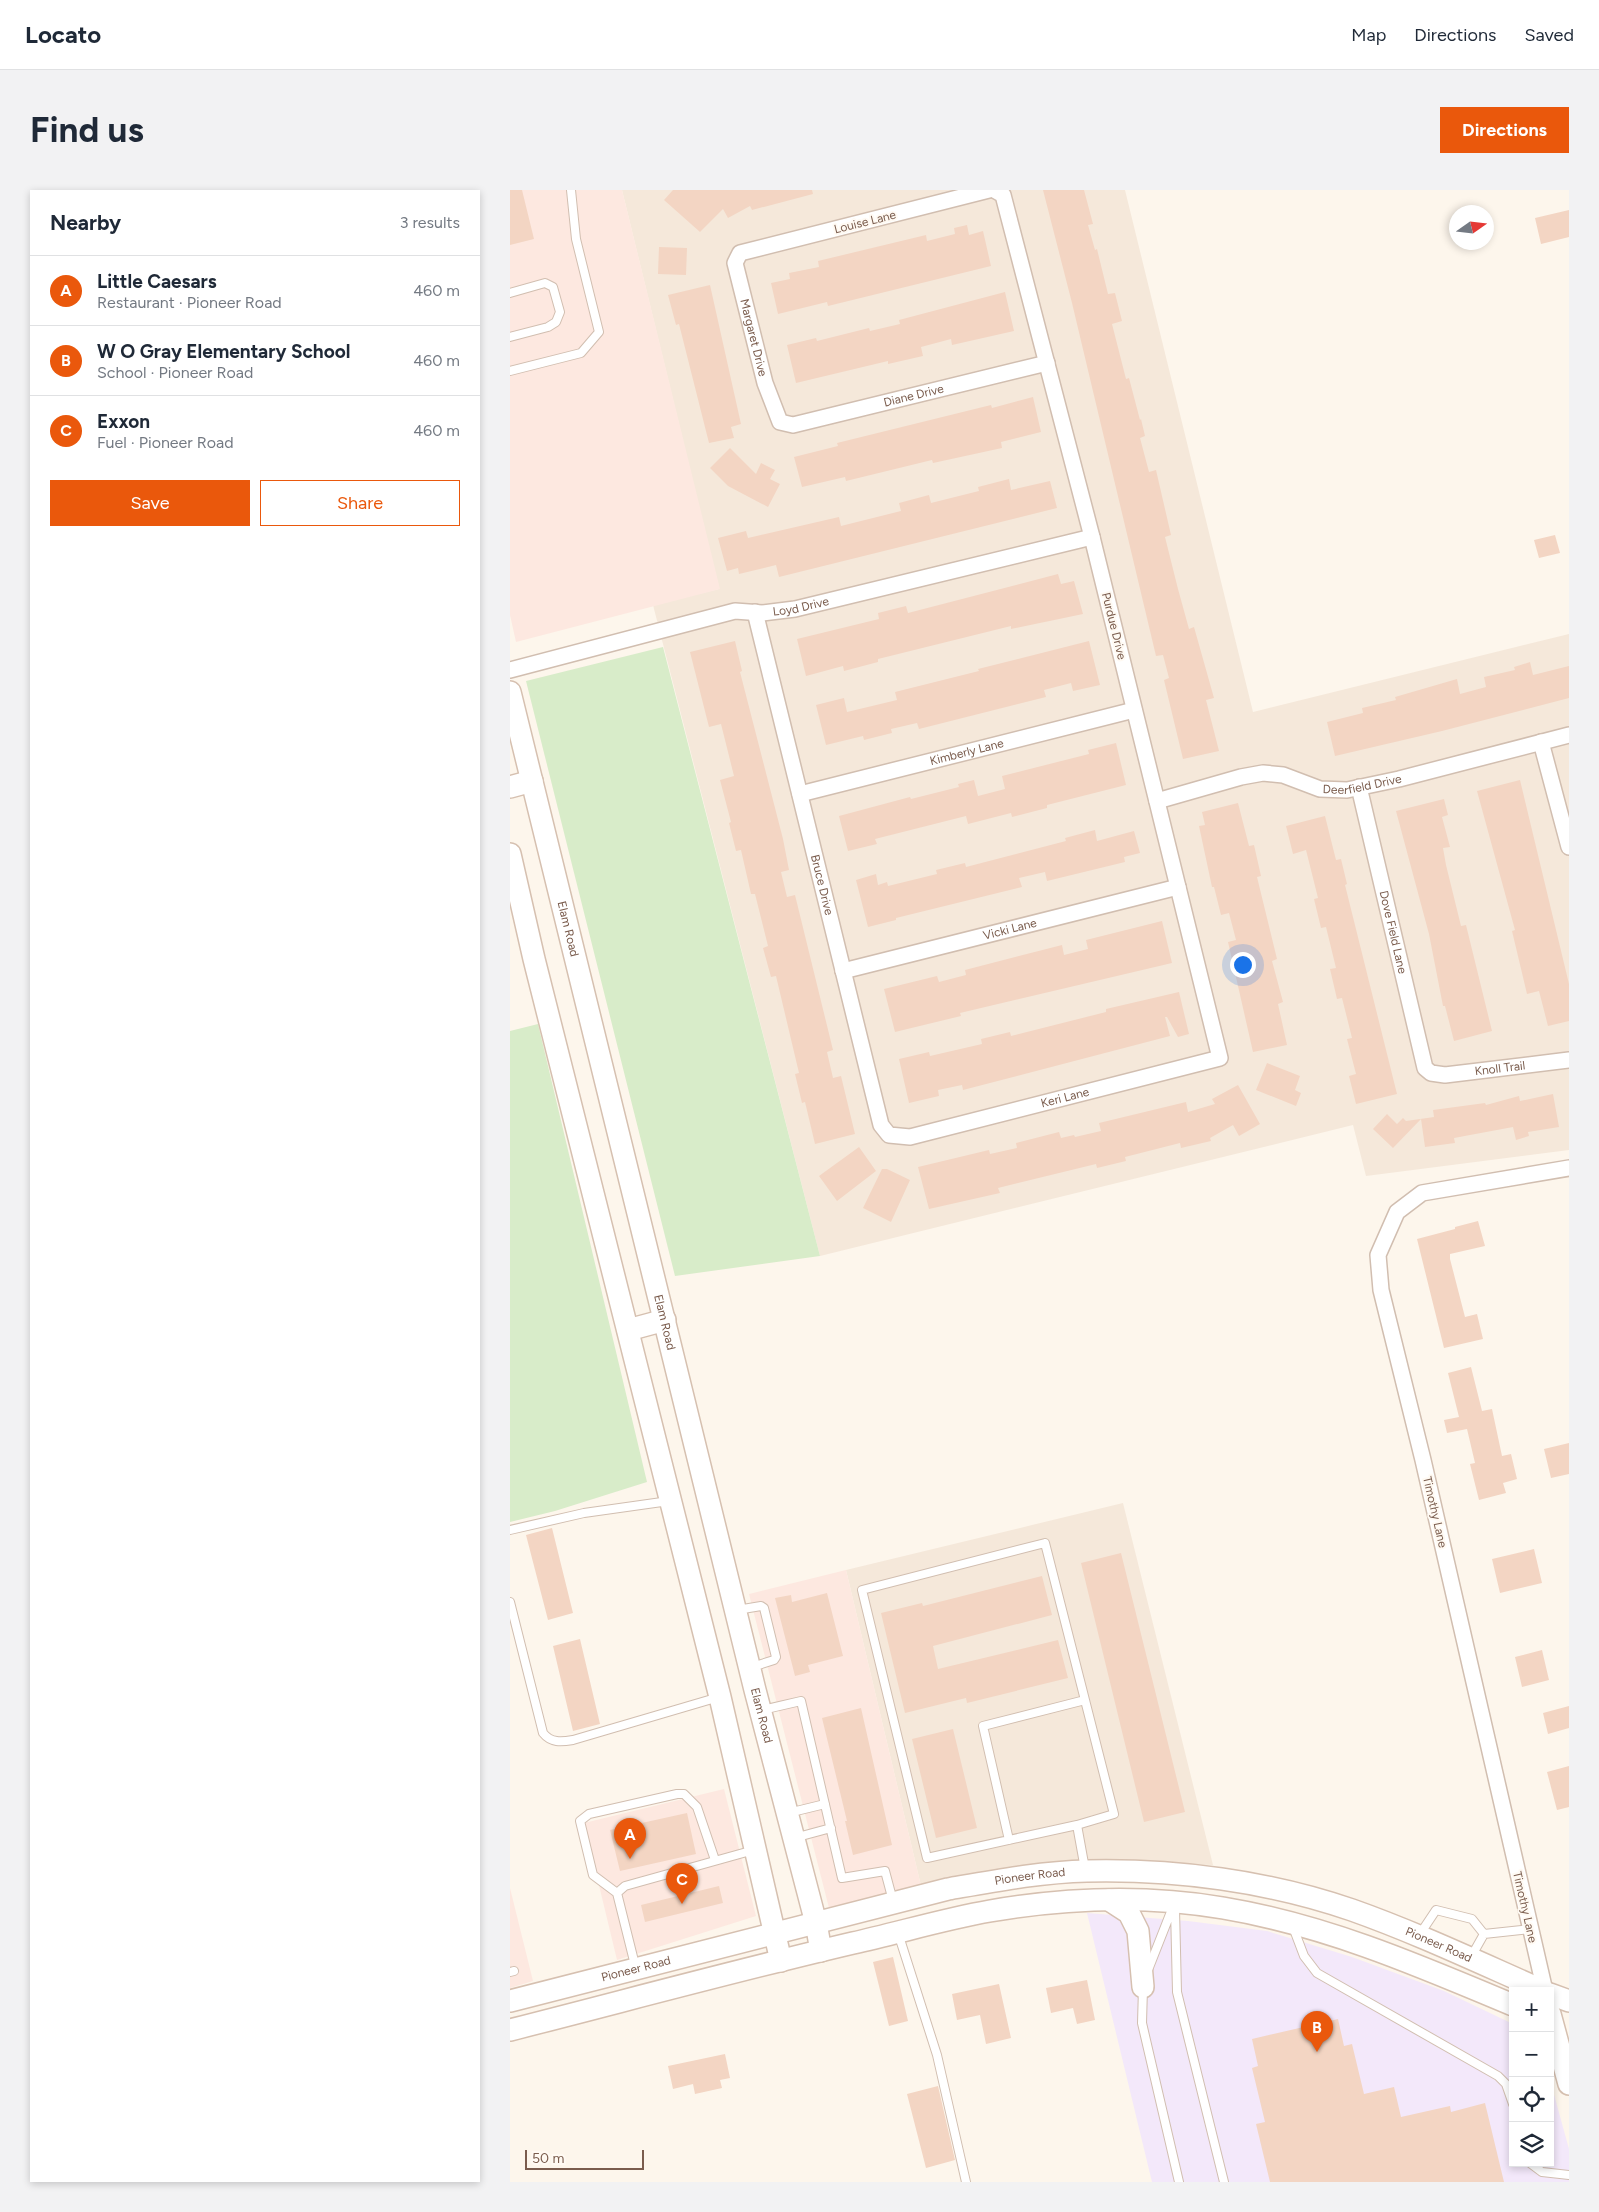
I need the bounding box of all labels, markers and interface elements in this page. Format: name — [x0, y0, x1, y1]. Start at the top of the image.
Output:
text: Locato — [25, 20, 101, 49]
text: Map — [1351, 24, 1386, 46]
text: Directions — [1414, 24, 1496, 46]
text: Saved — [1524, 24, 1574, 46]
button: Directions — [1440, 107, 1569, 153]
text: Find us — [30, 109, 144, 151]
north arrow — [1449, 205, 1494, 250]
street label: Louise Lane — [833, 207, 898, 236]
text: Nearby — [50, 210, 121, 235]
text: 3 results — [400, 213, 460, 232]
text: Little Caesars — [97, 270, 217, 293]
text: A — [60, 281, 72, 300]
text: 460 m — [413, 281, 460, 300]
text: Restaurant · Pioneer Road — [97, 293, 282, 312]
street label: Margaret Drive — [737, 297, 770, 378]
text: W O Gray Elementary School — [97, 340, 350, 363]
text: B — [61, 351, 71, 370]
text: 460 m — [413, 351, 460, 370]
text: School · Pioneer Road — [97, 363, 253, 382]
street label: Diane Drive — [882, 381, 945, 410]
text: Exxon — [97, 410, 150, 433]
text: C — [60, 421, 72, 440]
text: 460 m — [413, 421, 460, 440]
text: Fuel · Pioneer Road — [97, 433, 234, 452]
button: Save — [50, 480, 250, 526]
button: Share — [260, 480, 460, 526]
street label: Purdue Drive — [1099, 591, 1129, 661]
street label: Loyd Drive — [772, 594, 831, 619]
street label: Kimberly Lane — [928, 736, 1006, 768]
street label: Deerfield Drive — [1323, 772, 1403, 797]
street label: Bruce Drive — [808, 853, 836, 917]
street label: Dove Field Lane — [1377, 889, 1410, 975]
street label: Elam Road — [555, 900, 582, 958]
street label: Vicki Lane — [982, 916, 1039, 943]
your location — [1230, 952, 1256, 978]
street label: Knoll Trail — [1474, 1058, 1526, 1078]
street label: Keri Lane — [1039, 1085, 1091, 1110]
street label: Elam Road — [651, 1293, 678, 1351]
street label: Timothy Lane — [1420, 1475, 1450, 1549]
street label: Elam Road — [748, 1686, 776, 1745]
pin: A — [614, 1818, 646, 1859]
pin: C — [666, 1863, 698, 1904]
street label: Pioneer Road — [993, 1865, 1066, 1888]
street label: Timothy Lane — [1510, 1870, 1540, 1944]
street label: Pioneer Road — [1403, 1924, 1474, 1965]
street label: Pioneer Road — [600, 1953, 672, 1984]
map controls — [1509, 1987, 1554, 2167]
button: + — [1509, 1987, 1554, 2032]
pin: B — [1301, 2011, 1333, 2052]
button: − — [1509, 2032, 1554, 2077]
button: locate — [1509, 2077, 1554, 2122]
button: layers — [1509, 2122, 1554, 2167]
scale bar — [525, 2147, 644, 2170]
text: 50 m — [532, 2150, 564, 2167]

